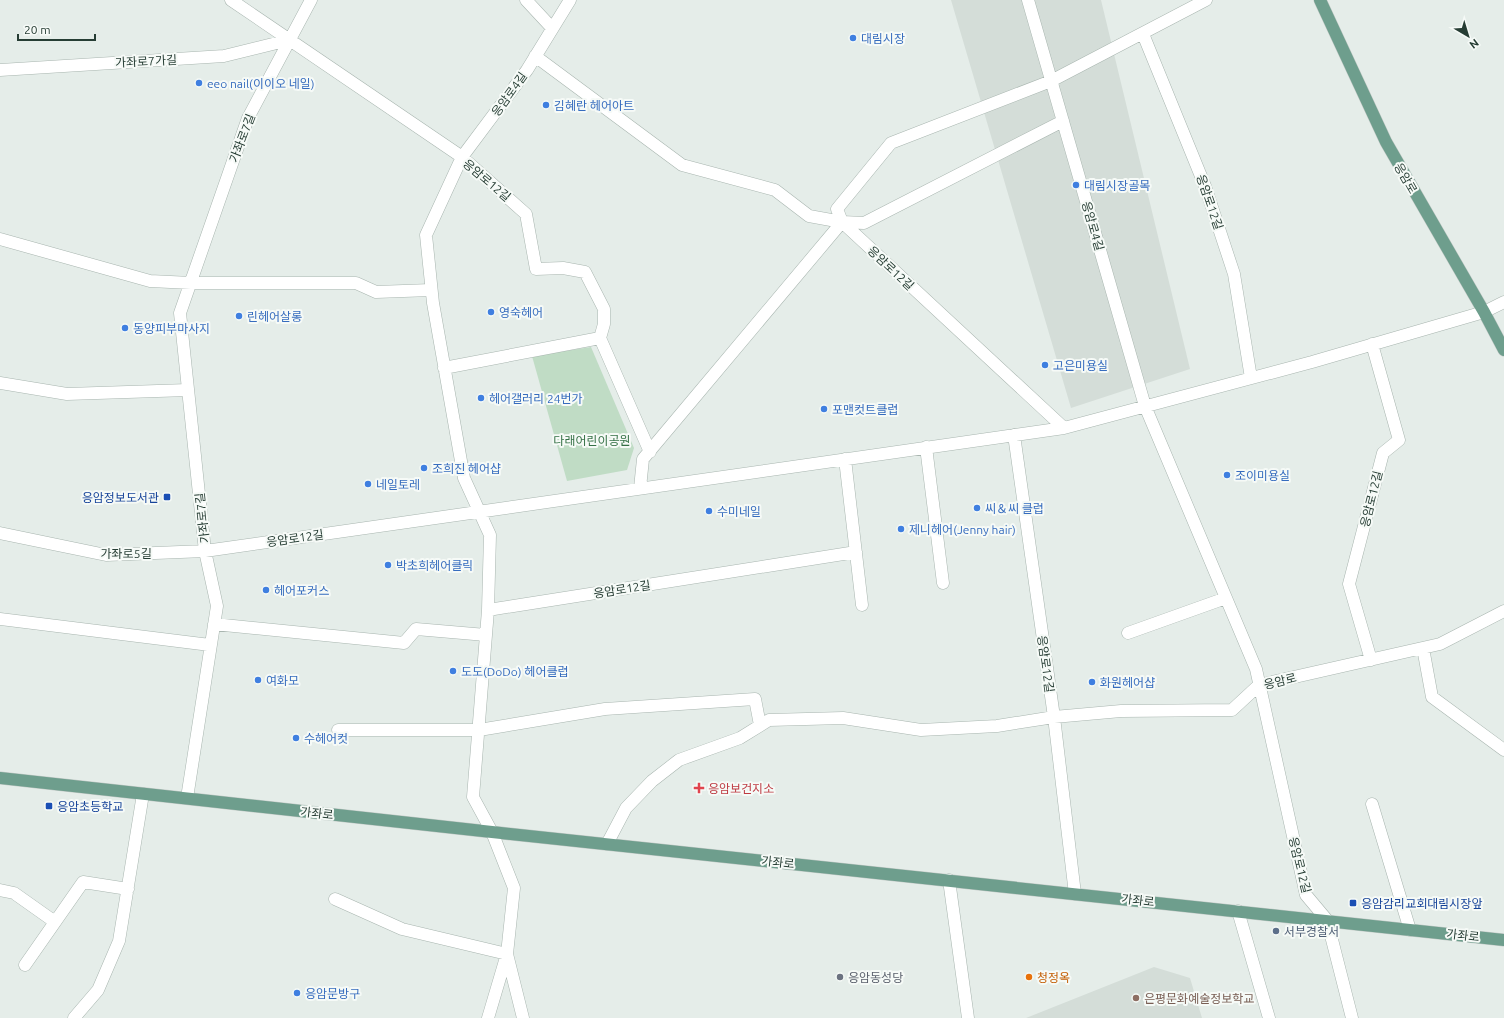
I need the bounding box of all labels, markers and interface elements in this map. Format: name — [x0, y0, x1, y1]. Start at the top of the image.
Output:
scale bar — [18, 16, 95, 42]
north arrow — [1448, 16, 1488, 56]
text: 20 m — [24, 23, 51, 36]
place label: 대림시장 — [861, 32, 905, 45]
marker: 대림시장 — [848, 33, 858, 43]
text: N — [1467, 37, 1481, 51]
street label: 가좌로7가길 — [115, 53, 177, 69]
street label: 응암로4길 — [489, 70, 529, 118]
place label: eeo nail(이이오 네일) — [207, 77, 315, 91]
marker: eeo nail(이이오 네일) — [194, 78, 204, 88]
place label: 김혜란 헤어아트 — [554, 99, 634, 112]
marker: 김혜란 헤어아트 — [541, 100, 551, 110]
street label: 가좌로7길 — [227, 112, 257, 164]
street label: 응암로12길 — [461, 156, 513, 204]
street label: 응암로 — [1392, 160, 1420, 196]
street label: 응암로12길 — [1194, 173, 1226, 231]
place label: 대림시장골목 — [1084, 179, 1150, 192]
marker: 대림시장골목 — [1071, 180, 1081, 190]
street label: 응암로4길 — [1080, 200, 1106, 252]
street label: 응암로12길 — [865, 244, 917, 292]
place label: 영숙헤어 — [499, 306, 543, 319]
marker: 영숙헤어 — [486, 307, 496, 317]
place label: 린헤어살롱 — [247, 310, 302, 323]
marker: 린헤어살롱 — [234, 311, 244, 321]
place label: 동양피부마사지 — [133, 322, 210, 335]
marker: 동양피부마사지 — [120, 323, 130, 333]
place label: 고은미용실 — [1053, 359, 1108, 372]
marker: 고은미용실 — [1040, 360, 1050, 370]
place label: 헤어갤러리 24번가 — [489, 392, 583, 405]
marker: 헤어갤러리 24번가 — [476, 393, 486, 403]
place label: 포맨컷트클럽 — [832, 403, 898, 416]
marker: 포맨컷트클럽 — [819, 404, 829, 414]
park label: 다래어린이공원 — [553, 434, 631, 447]
place label: 조희진 헤어샵 — [432, 462, 501, 475]
marker: 조희진 헤어샵 — [419, 463, 429, 473]
place label: 조이미용실 — [1235, 469, 1290, 482]
street label: 응암로12길 — [1358, 469, 1384, 529]
marker: 조이미용실 — [1222, 470, 1232, 480]
place label: 네일토레 — [376, 478, 420, 491]
marker: 네일토레 — [363, 479, 373, 489]
place label: 응암정보도서관 — [82, 491, 159, 504]
marker: 응암정보도서관 — [162, 492, 172, 502]
street label: 가좌로7길 — [193, 492, 211, 544]
place label: 씨＆씨 클럽 — [985, 502, 1044, 515]
marker: 씨＆씨 클럽 — [972, 503, 982, 513]
place label: 수미네일 — [717, 505, 761, 518]
marker: 수미네일 — [704, 506, 714, 516]
place label: 제니헤어(Jenny hair) — [909, 523, 1016, 537]
marker: 제니헤어(Jenny hair) — [896, 524, 906, 534]
street label: 응암로12길 — [266, 528, 324, 548]
street label: 가좌로5길 — [101, 547, 151, 560]
place label: 박초희헤어클릭 — [396, 559, 473, 572]
marker: 박초희헤어클릭 — [383, 560, 393, 570]
street label: 응암로12길 — [592, 578, 652, 600]
place label: 헤어포커스 — [274, 584, 329, 597]
marker: 헤어포커스 — [261, 585, 271, 595]
street label: 응암로12길 — [1036, 635, 1056, 693]
place label: 도도(DoDo) 헤어클럽 — [461, 665, 569, 679]
marker: 도도(DoDo) 헤어클럽 — [448, 666, 458, 676]
street label: 응암로 — [1262, 671, 1298, 691]
place label: 여화모 — [266, 674, 299, 687]
marker: 여화모 — [253, 675, 263, 685]
place label: 화원헤어샵 — [1100, 676, 1155, 689]
marker: 화원헤어샵 — [1087, 677, 1097, 687]
place label: 수헤어컷 — [304, 732, 348, 745]
marker: 수헤어컷 — [291, 733, 301, 743]
marker: 응암보건지소 — [693, 782, 705, 794]
place label: 응암보건지소 — [708, 782, 774, 795]
place label: 응암초등학교 — [57, 800, 123, 813]
marker: 응암초등학교 — [44, 801, 54, 811]
street label: 가좌로 — [300, 805, 334, 821]
street label: 응암로12길 — [1287, 835, 1313, 895]
street label: 가좌로 — [761, 854, 795, 870]
street label: 가좌로 — [1121, 892, 1155, 908]
place label: 응암감리교회대림시장앞 — [1361, 897, 1482, 910]
marker: 응암감리교회대림시장앞 — [1348, 898, 1358, 908]
place label: 서부경찰서 — [1284, 925, 1339, 938]
marker: 서부경찰서 — [1271, 926, 1281, 936]
street label: 가좌로 — [1446, 927, 1480, 943]
place label: 응암동성당 — [848, 971, 903, 984]
place label: 청정옥 — [1037, 971, 1070, 984]
marker: 응암동성당 — [835, 972, 845, 982]
marker: 청정옥 — [1024, 972, 1034, 982]
place label: 응암문방구 — [305, 987, 360, 1000]
marker: 응암문방구 — [292, 988, 302, 998]
place label: 은평문화예술정보학교 — [1144, 992, 1254, 1005]
marker: 은평문화예술정보학교 — [1131, 993, 1141, 1003]

